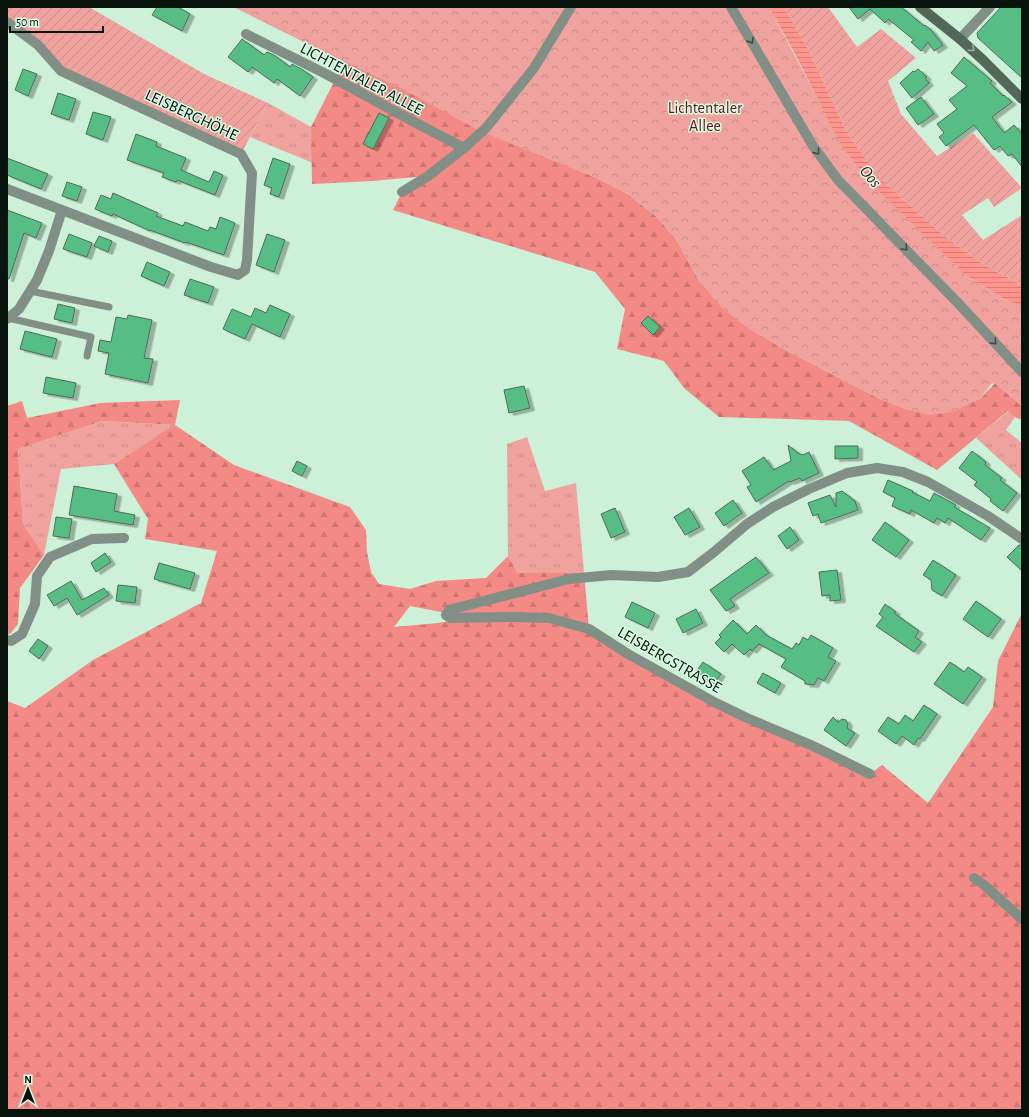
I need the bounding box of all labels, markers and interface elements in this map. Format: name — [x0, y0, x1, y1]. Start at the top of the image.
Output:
scale bar — [10, 8, 103, 34]
text: 50 m — [16, 16, 39, 28]
one-way arrow — [746, 37, 753, 44]
street label: LICHTENTALER ALLEE — [298, 40, 426, 118]
one-way arrow — [967, 44, 974, 51]
street label: LEISBERGHÖHE — [143, 85, 242, 143]
park label: Lichtentaler Allee — [668, 100, 743, 134]
one-way arrow — [813, 148, 820, 155]
water label: Oos — [857, 162, 885, 191]
one-way arrow — [900, 243, 907, 251]
one-way arrow — [989, 337, 997, 345]
street label: LEISBERGSTRASSE — [615, 624, 724, 696]
north arrow — [8, 1069, 48, 1109]
text: N — [24, 1074, 32, 1085]

